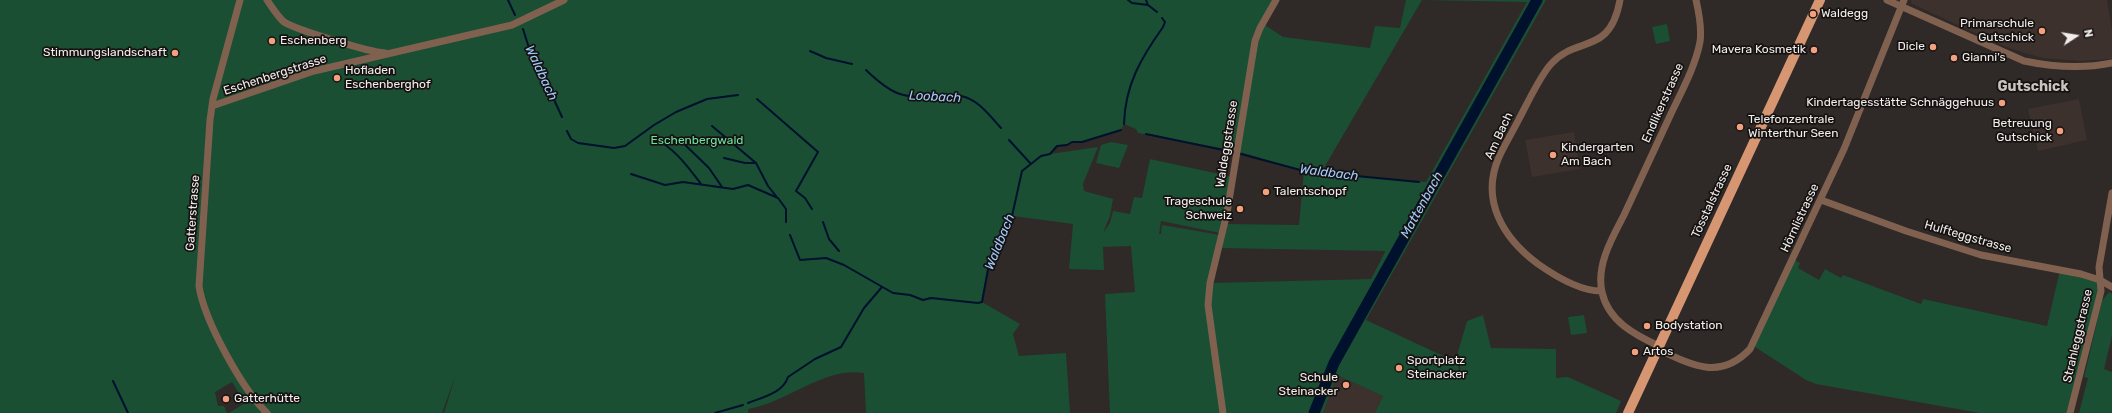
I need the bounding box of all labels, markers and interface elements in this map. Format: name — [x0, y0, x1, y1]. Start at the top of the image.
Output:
place label: Waldegg — [1821, 7, 1868, 21]
marker: Waldegg — [1808, 9, 1818, 19]
north arrow — [2056, 16, 2096, 56]
place label: Primarschule Gutschick — [1960, 17, 2034, 45]
marker: Primarschule Gutschick — [2037, 26, 2047, 36]
text: N — [2081, 28, 2095, 39]
place label: Eschenberg — [280, 34, 347, 48]
marker: Eschenberg — [267, 36, 277, 46]
place label: Dicle — [1898, 40, 1925, 54]
marker: Dicle — [1928, 42, 1938, 52]
water label: Waldbach — [521, 43, 561, 103]
place label: Mavera Kosmetik — [1712, 43, 1806, 57]
marker: Mavera Kosmetik — [1809, 45, 1819, 55]
place label: Stimmungslandschaft — [43, 46, 167, 60]
marker: Stimmungslandschaft — [170, 48, 180, 58]
place label: Gianni's — [1962, 51, 2006, 65]
street label: Eschenbergstrasse — [222, 52, 328, 98]
marker: Gianni's — [1949, 53, 1959, 63]
street label: Endlikerstrasse — [1639, 61, 1687, 145]
place label: Hofladen Eschenberghof — [345, 64, 431, 92]
marker: Hofladen Eschenberghof — [332, 73, 342, 83]
district label: Gutschick — [1997, 79, 2069, 95]
water label: Loobach — [908, 88, 962, 106]
place label: Kindertagesstätte Schnäggehuus — [1806, 96, 1994, 110]
marker: Kindertagesstätte Schnäggehuus — [1997, 98, 2007, 108]
street label: Waldeggstrasse — [1213, 99, 1241, 189]
street label: Am Bach — [1482, 110, 1516, 162]
place label: Telefonzentrale Winterthur Seen — [1748, 113, 1839, 141]
place label: Betreuung Gutschick — [1993, 117, 2052, 145]
marker: Telefonzentrale Winterthur Seen — [1735, 122, 1745, 132]
marker: Betreuung Gutschick — [2055, 126, 2065, 136]
park label: Eschenbergwald — [651, 134, 743, 148]
place label: Kindergarten Am Bach — [1561, 141, 1634, 169]
marker: Kindergarten Am Bach — [1548, 150, 1558, 160]
water label: Waldbach — [1299, 162, 1359, 184]
street label: Tösstalstrasse — [1689, 162, 1735, 240]
water label: Mattenbach — [1397, 169, 1447, 241]
street label: Gatterstrasse — [183, 174, 203, 252]
street label: Hörnlistrasse — [1778, 181, 1822, 255]
place label: Talentschopf — [1274, 185, 1347, 199]
marker: Talentschopf — [1261, 187, 1271, 197]
place label: Trageschule Schweiz — [1164, 195, 1232, 223]
marker: Trageschule Schweiz — [1235, 204, 1245, 214]
water label: Waldbach — [982, 212, 1018, 272]
street label: Hulfteggstrasse — [1923, 218, 2013, 256]
street label: Strahleggstrasse — [2060, 288, 2096, 384]
place label: Bodystation — [1655, 319, 1723, 333]
marker: Bodystation — [1642, 321, 1652, 331]
place label: Artos — [1643, 345, 1673, 359]
marker: Artos — [1630, 347, 1640, 357]
place label: Sportplatz Steinacker — [1407, 354, 1466, 382]
marker: Sportplatz Steinacker — [1394, 363, 1404, 373]
place label: Schule Steinacker — [1279, 371, 1338, 399]
marker: Schule Steinacker — [1341, 380, 1351, 390]
place label: Gatterhütte — [234, 392, 300, 406]
marker: Gatterhütte — [221, 394, 231, 404]

